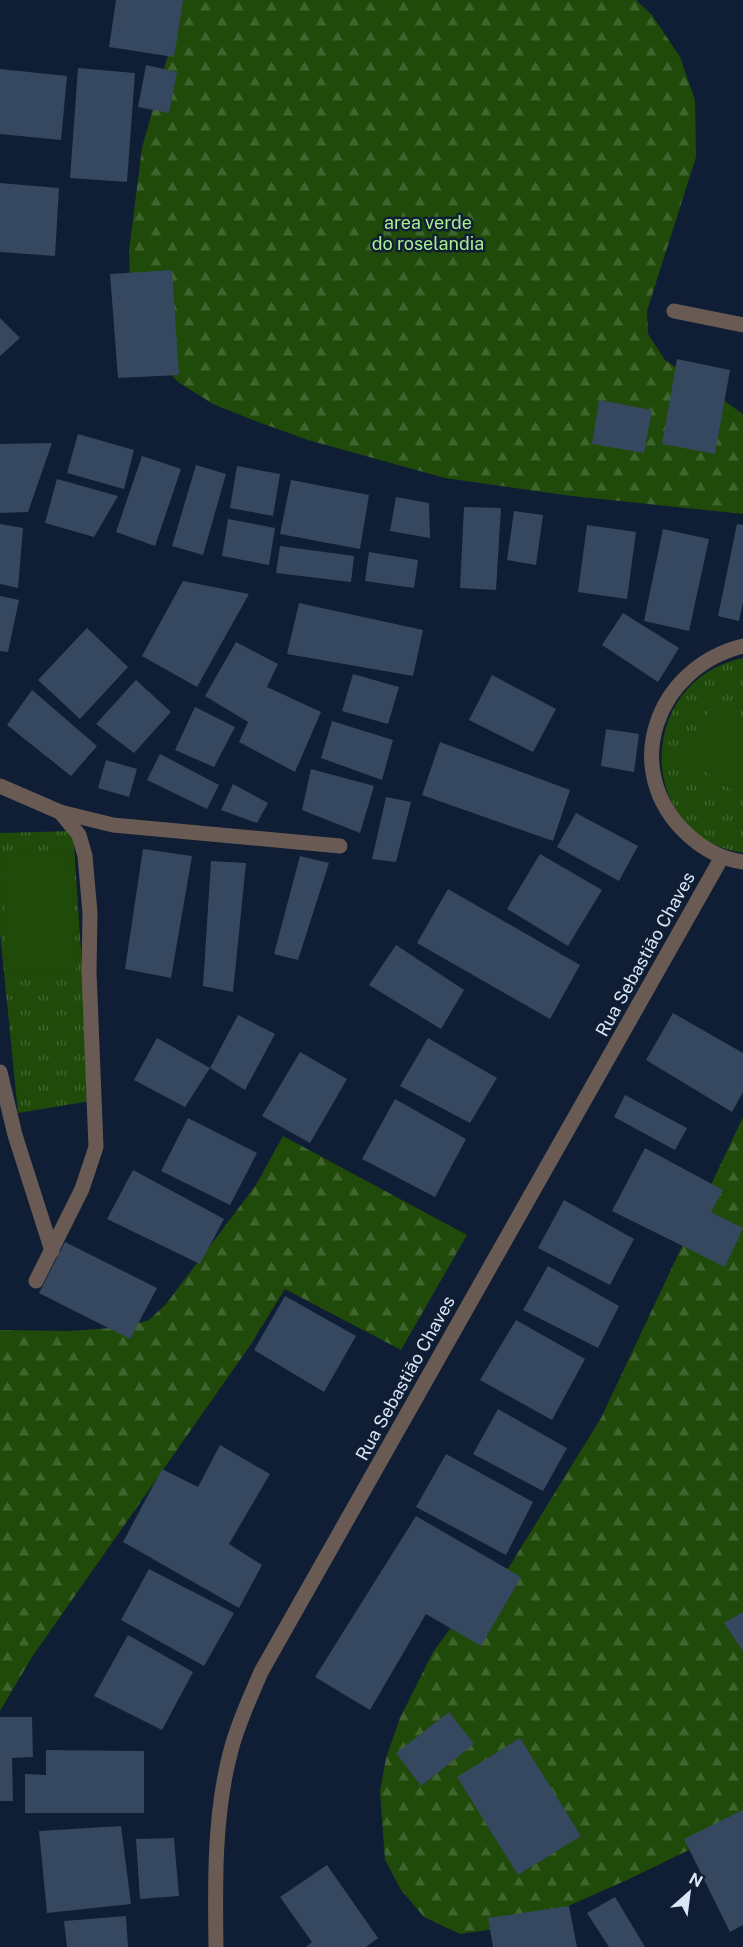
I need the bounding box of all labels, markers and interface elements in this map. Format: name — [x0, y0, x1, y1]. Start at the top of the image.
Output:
park label: area verde do roselandia — [372, 212, 484, 254]
street label: Rua Sebastião Chaves — [591, 868, 699, 1040]
street label: Rua Sebastião Chaves — [351, 1292, 459, 1464]
north arrow — [659, 1863, 719, 1923]
text: N — [686, 1869, 706, 1892]

